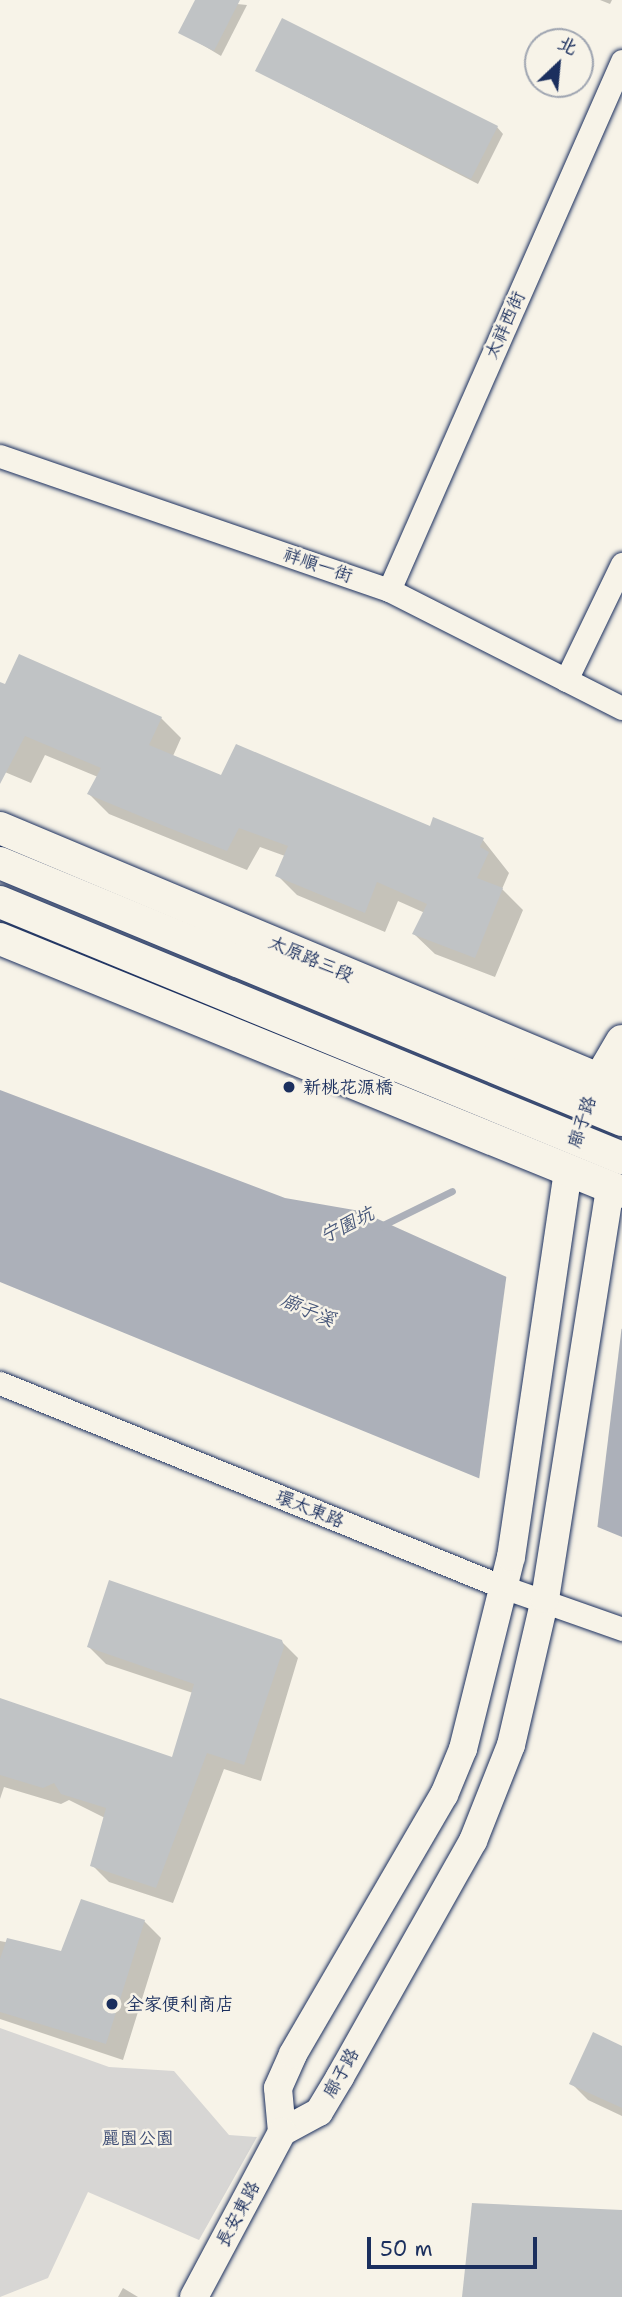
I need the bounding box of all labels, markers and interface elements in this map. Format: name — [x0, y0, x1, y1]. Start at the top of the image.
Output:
north arrow — [524, 28, 594, 98]
text: 北 — [554, 30, 582, 61]
street label: 太祥西街 — [480, 288, 530, 362]
street label: 祥順一街 — [280, 543, 356, 587]
street label: 太原路三段 — [265, 931, 357, 987]
place label: 新桃花源橋 — [303, 1076, 393, 1098]
marker: 新桃花源橋 — [281, 1079, 297, 1095]
street label: 廍子路 — [563, 1093, 601, 1151]
water label: 宁園坑 — [316, 1202, 378, 1248]
water label: 廍子溪 — [277, 1288, 339, 1332]
street label: 環太東路 — [273, 1486, 347, 1532]
place label: 全家便利商店 — [126, 1993, 234, 2015]
marker: 全家便利商店 — [104, 1996, 120, 2012]
street label: 廍子路 — [318, 2044, 364, 2102]
park label: 麗園公園 — [102, 2127, 174, 2149]
street label: 長安東路 — [212, 2177, 264, 2251]
scale bar — [370, 2224, 540, 2268]
text: 50 m — [380, 2235, 433, 2263]

